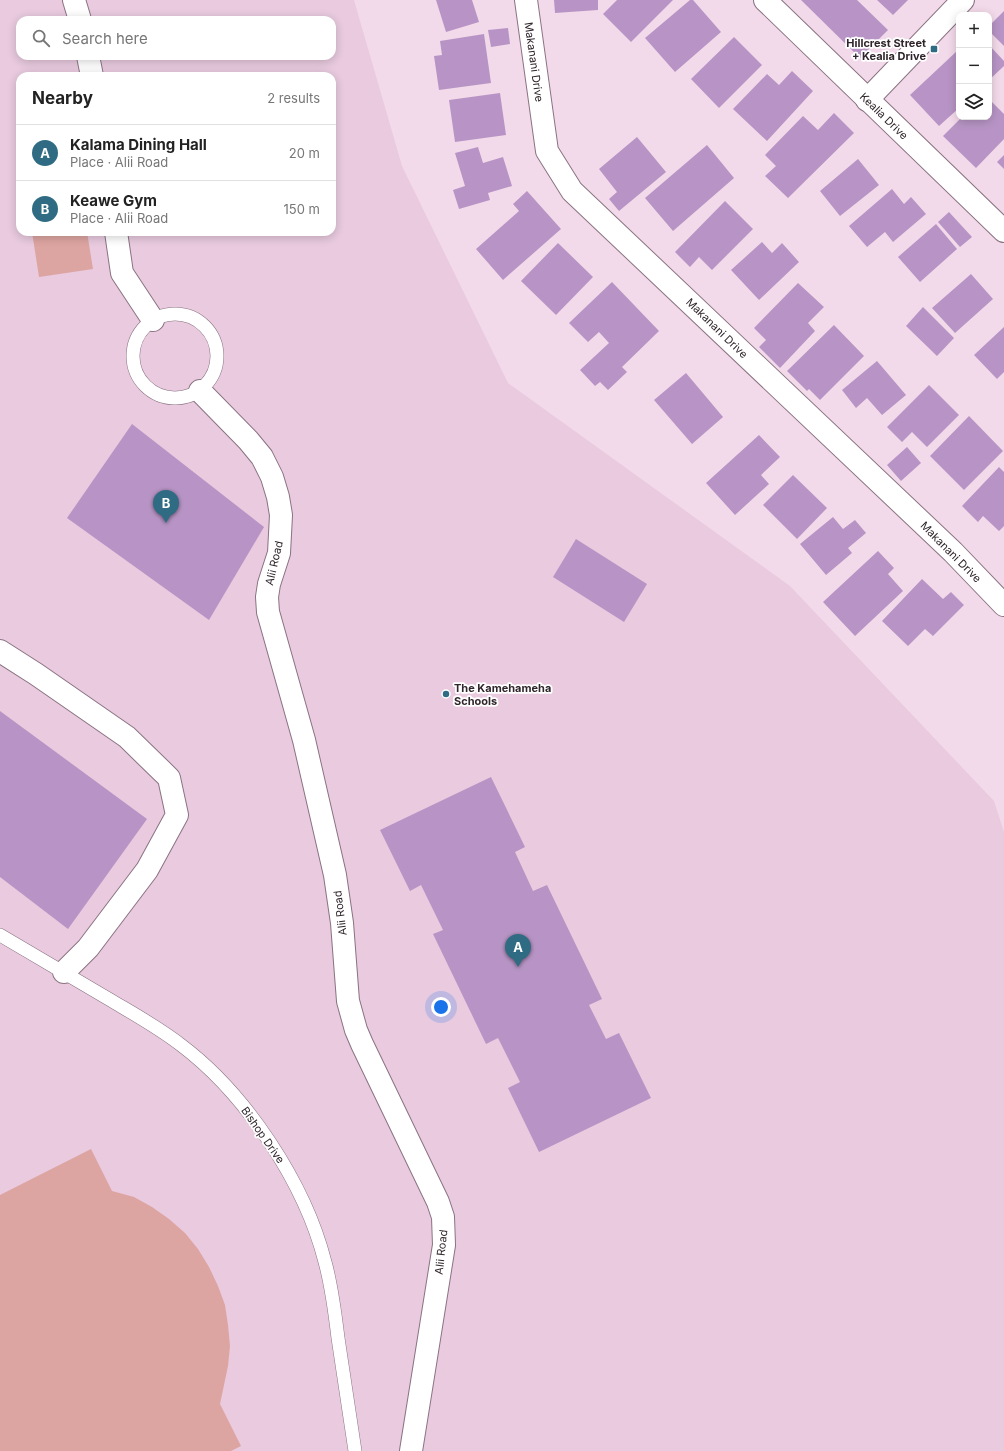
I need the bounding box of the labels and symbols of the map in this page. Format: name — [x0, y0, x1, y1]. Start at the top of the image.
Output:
street label: Makanani Drive — [521, 21, 547, 103]
place label: Hillcrest Street + Kealia Drive — [846, 36, 926, 63]
marker: Hillcrest Street + Kealia Drive — [929, 44, 939, 54]
street label: Kealia Drive — [857, 90, 911, 142]
street label: Makanani Drive — [683, 295, 751, 361]
pin: B — [153, 490, 179, 523]
street label: Makanani Drive — [918, 519, 984, 585]
street label: Alii Road — [262, 539, 286, 587]
place label: The Kamehameha Schools — [454, 681, 551, 708]
marker: The Kamehameha Schools — [441, 689, 451, 699]
street label: Alii Road — [330, 890, 350, 936]
pin: A — [505, 934, 531, 967]
your location — [431, 997, 451, 1017]
street label: Bishop Drive — [238, 1104, 288, 1166]
street label: Alii Road — [432, 1229, 450, 1275]

